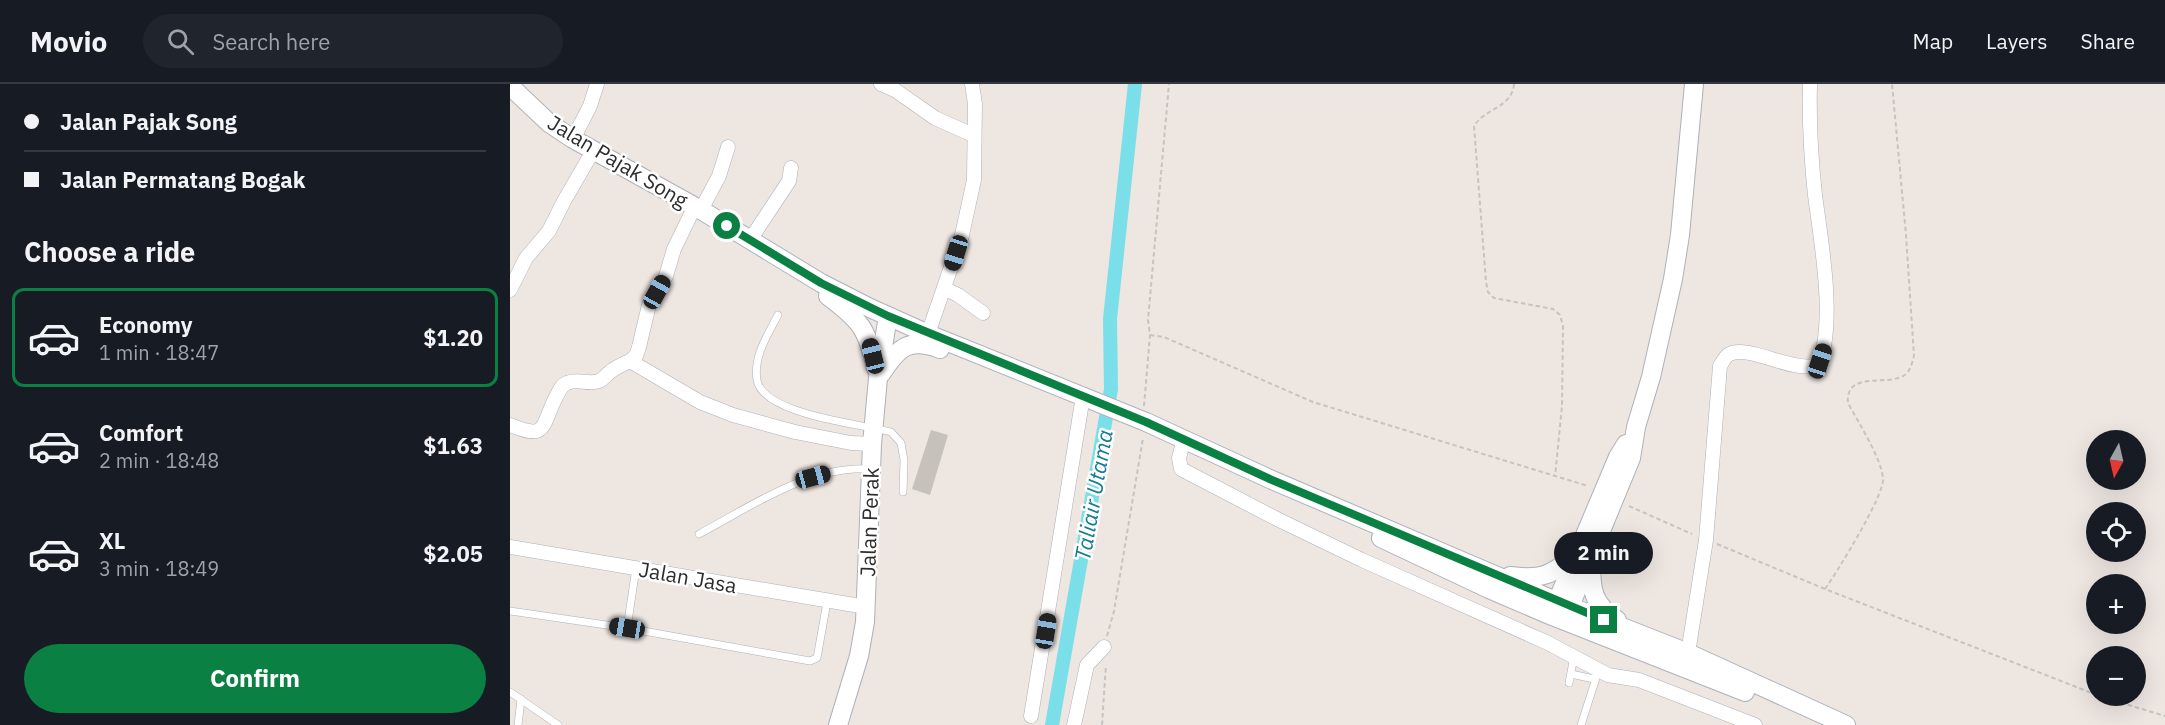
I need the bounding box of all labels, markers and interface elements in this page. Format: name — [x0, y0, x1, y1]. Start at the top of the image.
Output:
search box — [143, 14, 563, 68]
text: Movio — [30, 23, 107, 60]
icon: search — [164, 25, 197, 58]
text: Search here — [212, 27, 330, 56]
text: Map — [1913, 27, 1953, 55]
text: Layers — [1986, 27, 2048, 55]
text: Share — [2081, 27, 2135, 55]
text: Jalan Pajak Song — [60, 107, 237, 136]
street label: Jalan Pajak Song — [543, 108, 693, 214]
text: Jalan Permatang Bogak — [60, 165, 305, 194]
route start — [713, 212, 740, 239]
car — [942, 233, 970, 273]
text: Choose a ride — [24, 234, 195, 269]
car — [640, 272, 674, 312]
text: Economy — [99, 310, 193, 339]
icon: car — [27, 311, 81, 365]
text: $1.20 — [423, 323, 483, 352]
car — [860, 336, 886, 376]
text: 1 min · 18:47 — [99, 339, 219, 366]
car — [1806, 341, 1834, 381]
text: Comfort — [99, 418, 183, 447]
icon: car — [27, 419, 81, 473]
water label: Taliair Utama — [1067, 427, 1119, 563]
north arrow — [2086, 430, 2146, 490]
map controls — [2086, 430, 2146, 706]
text: $1.63 — [423, 431, 483, 460]
text: 2 min · 18:48 — [99, 447, 219, 474]
car — [793, 464, 833, 490]
street label: Jalan Perak — [853, 467, 885, 577]
button: locate — [2086, 502, 2146, 562]
text: XL — [99, 526, 125, 555]
icon: car — [27, 527, 81, 581]
callout: 2 min — [1554, 533, 1654, 575]
text: $2.05 — [423, 539, 483, 568]
text: 2 min — [1577, 539, 1630, 566]
text: 3 min · 18:49 — [99, 555, 219, 582]
street label: Jalan Jasa — [637, 555, 739, 599]
button: + — [2086, 574, 2146, 634]
route end — [1590, 606, 1617, 633]
car — [1034, 612, 1058, 650]
car — [608, 616, 646, 640]
button: Confirm — [24, 644, 486, 713]
button: − — [2086, 646, 2146, 706]

